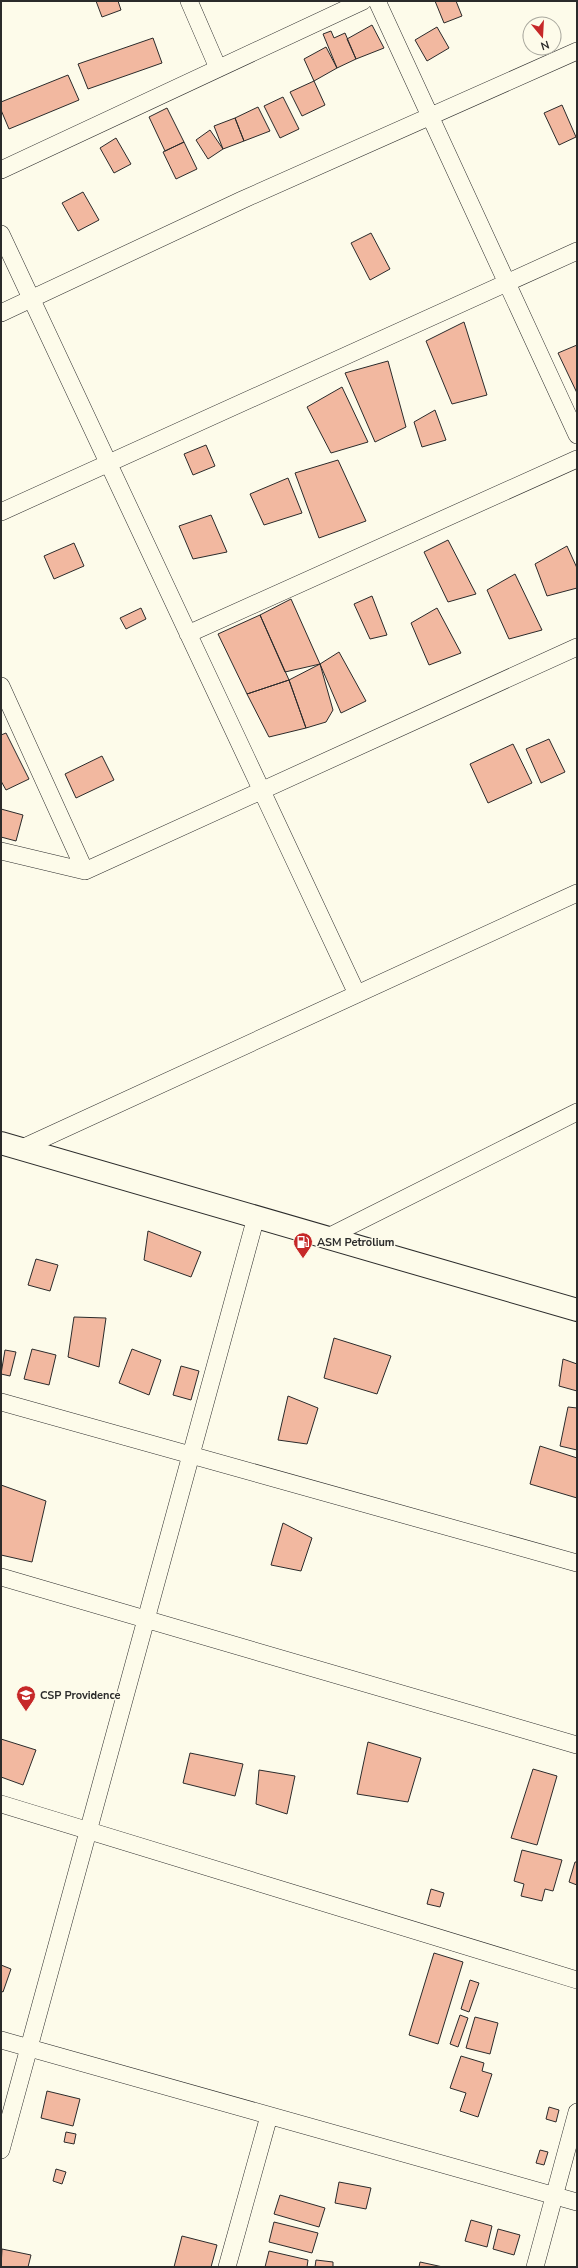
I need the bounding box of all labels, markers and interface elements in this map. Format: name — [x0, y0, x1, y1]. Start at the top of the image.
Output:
north arrow — [522, 16, 562, 56]
text: N — [539, 37, 551, 53]
fuel station icon: ASM Petrolium — [292, 1231, 314, 1259]
place label: ASM Petrolium — [317, 1235, 395, 1250]
school or university icon: CSP Providence — [15, 1684, 37, 1712]
place label: CSP Providence — [40, 1688, 121, 1703]

